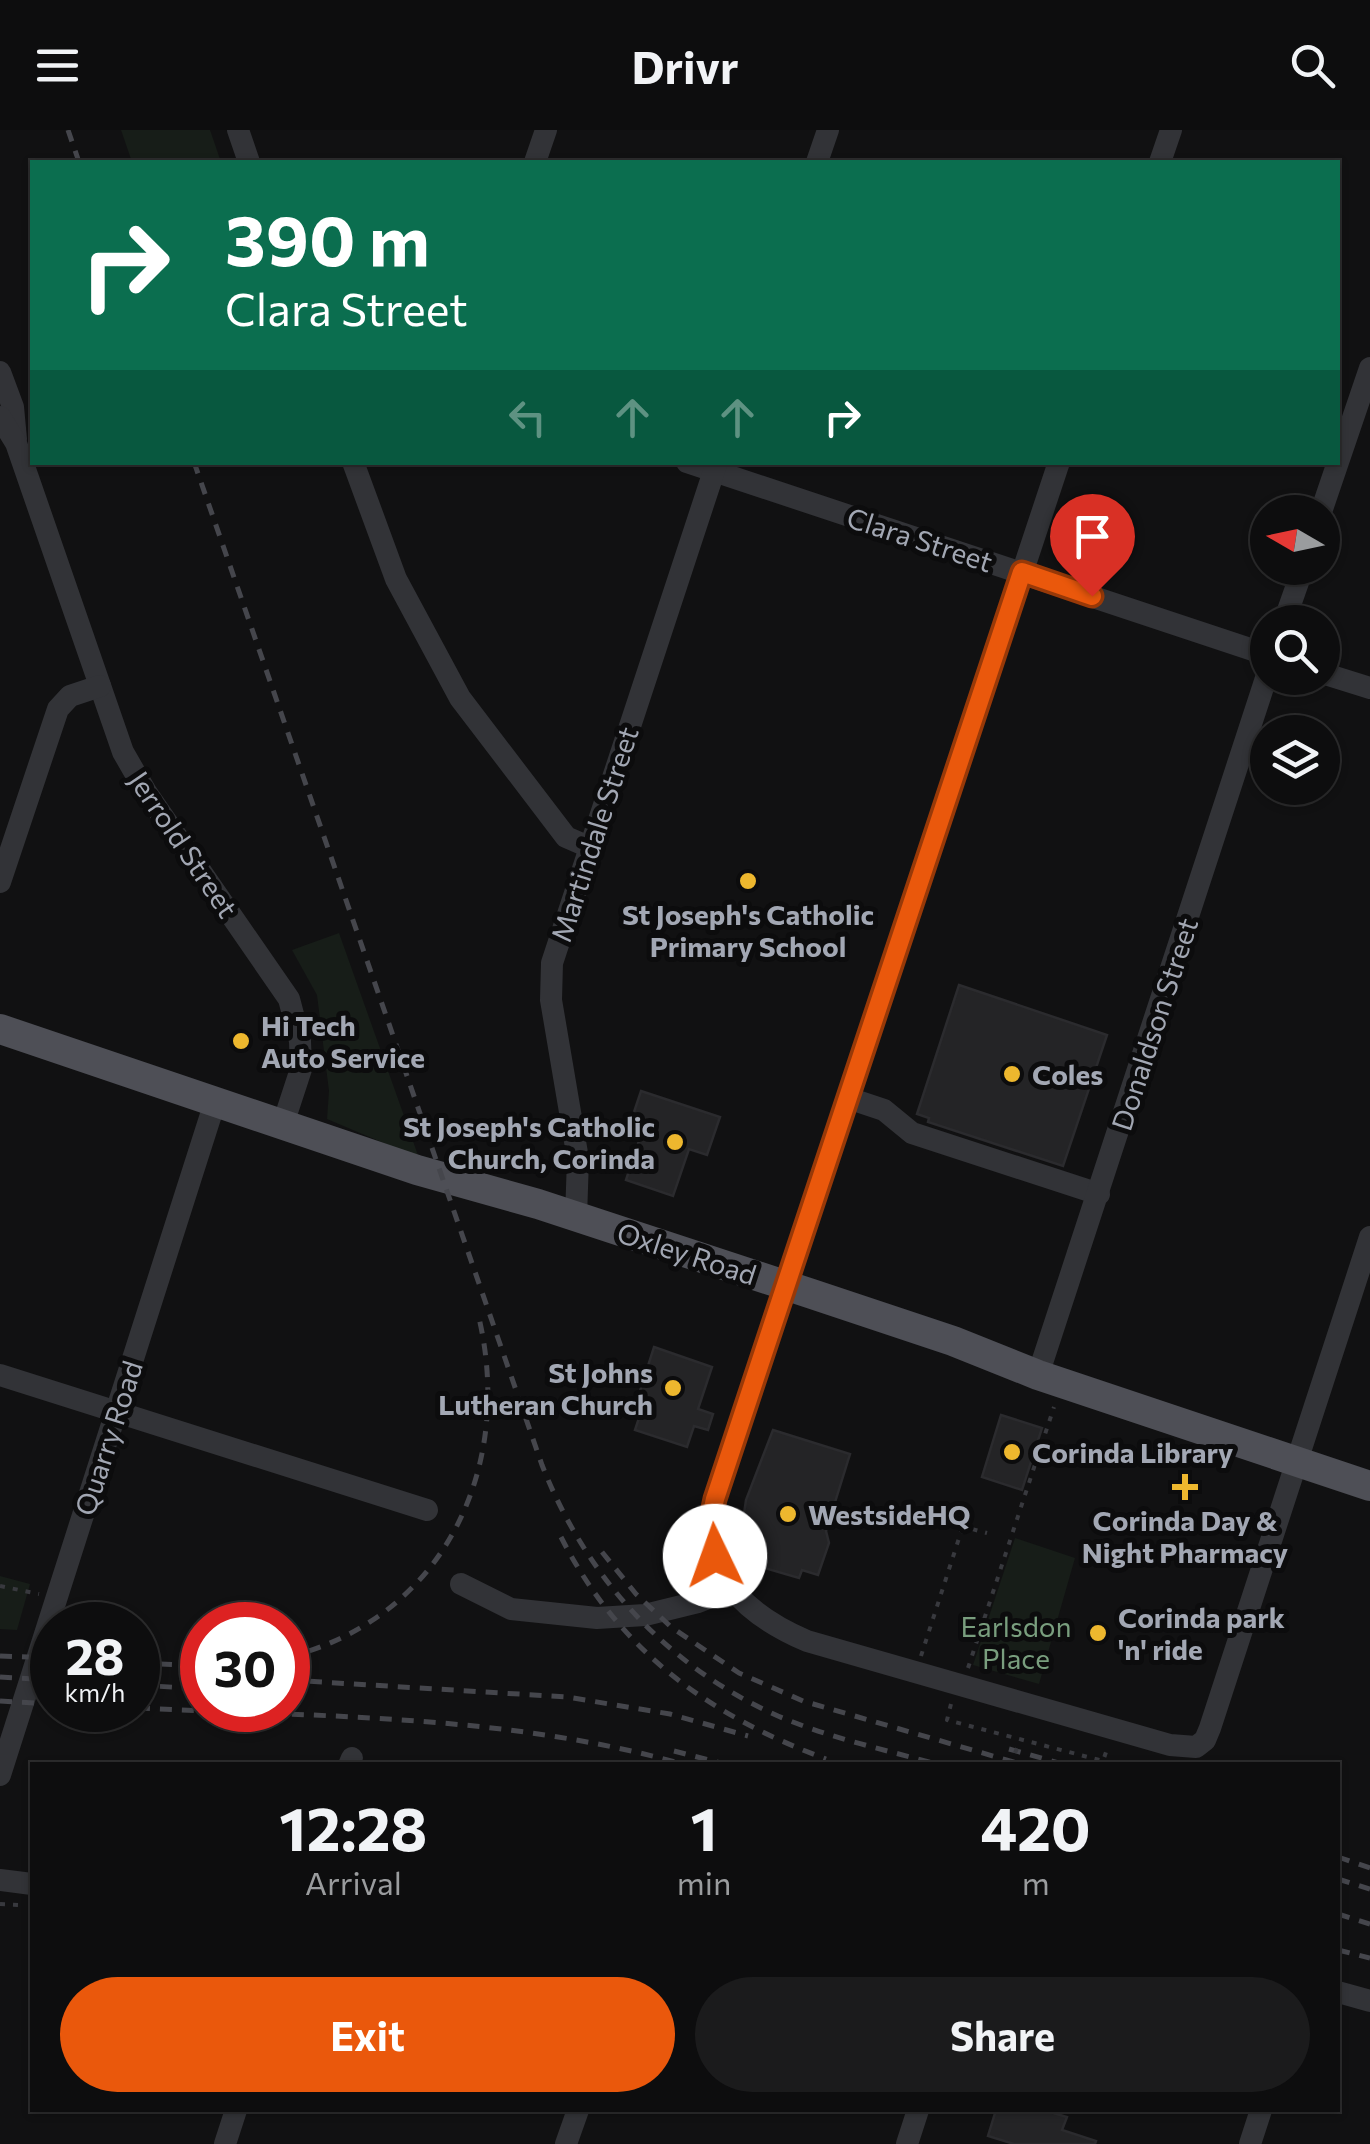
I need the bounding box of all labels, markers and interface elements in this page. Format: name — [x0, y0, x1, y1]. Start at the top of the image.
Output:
icon: menu — [30, 38, 85, 93]
text: Drivr — [631, 38, 739, 93]
icon: search — [1285, 38, 1340, 93]
text: 390 m — [225, 195, 430, 280]
icon: right — [60, 200, 190, 330]
text: Clara Street — [225, 280, 468, 335]
icon: left — [500, 390, 555, 445]
icon: ahead — [605, 390, 660, 445]
icon: ahead — [710, 390, 765, 445]
icon: right — [815, 390, 870, 445]
pin — [1050, 494, 1135, 597]
north arrow — [1250, 495, 1340, 585]
map controls — [1250, 495, 1340, 805]
street label: Clara Street — [843, 500, 997, 578]
icon: arrive — [1065, 509, 1120, 564]
button: search — [1250, 605, 1340, 695]
button: layers — [1250, 715, 1340, 805]
street label: Martindale Street — [543, 722, 645, 946]
street label: Jerrold Street — [123, 764, 245, 924]
marker: St Joseph's Catholic Primary School — [737, 870, 759, 892]
place label: St Joseph's Catholic Primary School — [622, 897, 874, 963]
street label: Donaldson Street — [1104, 913, 1204, 1135]
place label: Hi Tech Auto Service — [261, 1008, 425, 1074]
marker: Hi Tech Auto Service — [230, 1030, 252, 1052]
place label: Coles — [1032, 1057, 1103, 1091]
marker: Coles — [1001, 1063, 1023, 1085]
place label: St Joseph's Catholic Church, Corinda — [403, 1109, 655, 1175]
marker: St Joseph's Catholic Church, Corinda — [664, 1131, 686, 1153]
street label: Oxley Road — [613, 1215, 761, 1291]
place label: St Johns Lutheran Church — [438, 1355, 653, 1421]
street label: Quarry Road — [67, 1356, 149, 1520]
marker: St Johns Lutheran Church — [662, 1377, 684, 1399]
place label: Corinda Library — [1032, 1435, 1233, 1469]
marker: Corinda Library — [1001, 1441, 1023, 1463]
marker: Corinda Day & Night Pharmacy — [1174, 1476, 1196, 1498]
place label: WestsideHQ — [808, 1497, 971, 1531]
marker: WestsideHQ — [777, 1503, 799, 1525]
place label: Corinda Day & Night Pharmacy — [1082, 1503, 1288, 1569]
position arrow — [663, 1504, 767, 1608]
place label: Corinda park 'n' ride — [1118, 1600, 1285, 1666]
speed limit sign: 30 — [180, 1602, 310, 1732]
park label: Earlsdon Place — [960, 1609, 1072, 1675]
marker: Corinda park 'n' ride — [1087, 1622, 1109, 1644]
text: 28 — [65, 1624, 125, 1685]
text: km/h — [65, 1677, 125, 1707]
text: 12:28 — [279, 1790, 427, 1863]
text: 1 — [690, 1790, 718, 1863]
text: 420 — [981, 1790, 1091, 1863]
text: Arrival — [305, 1862, 402, 1902]
text: min — [677, 1862, 731, 1902]
text: m — [1022, 1862, 1050, 1902]
button: Exit — [60, 1977, 675, 2092]
button: Share — [695, 1977, 1310, 2092]

